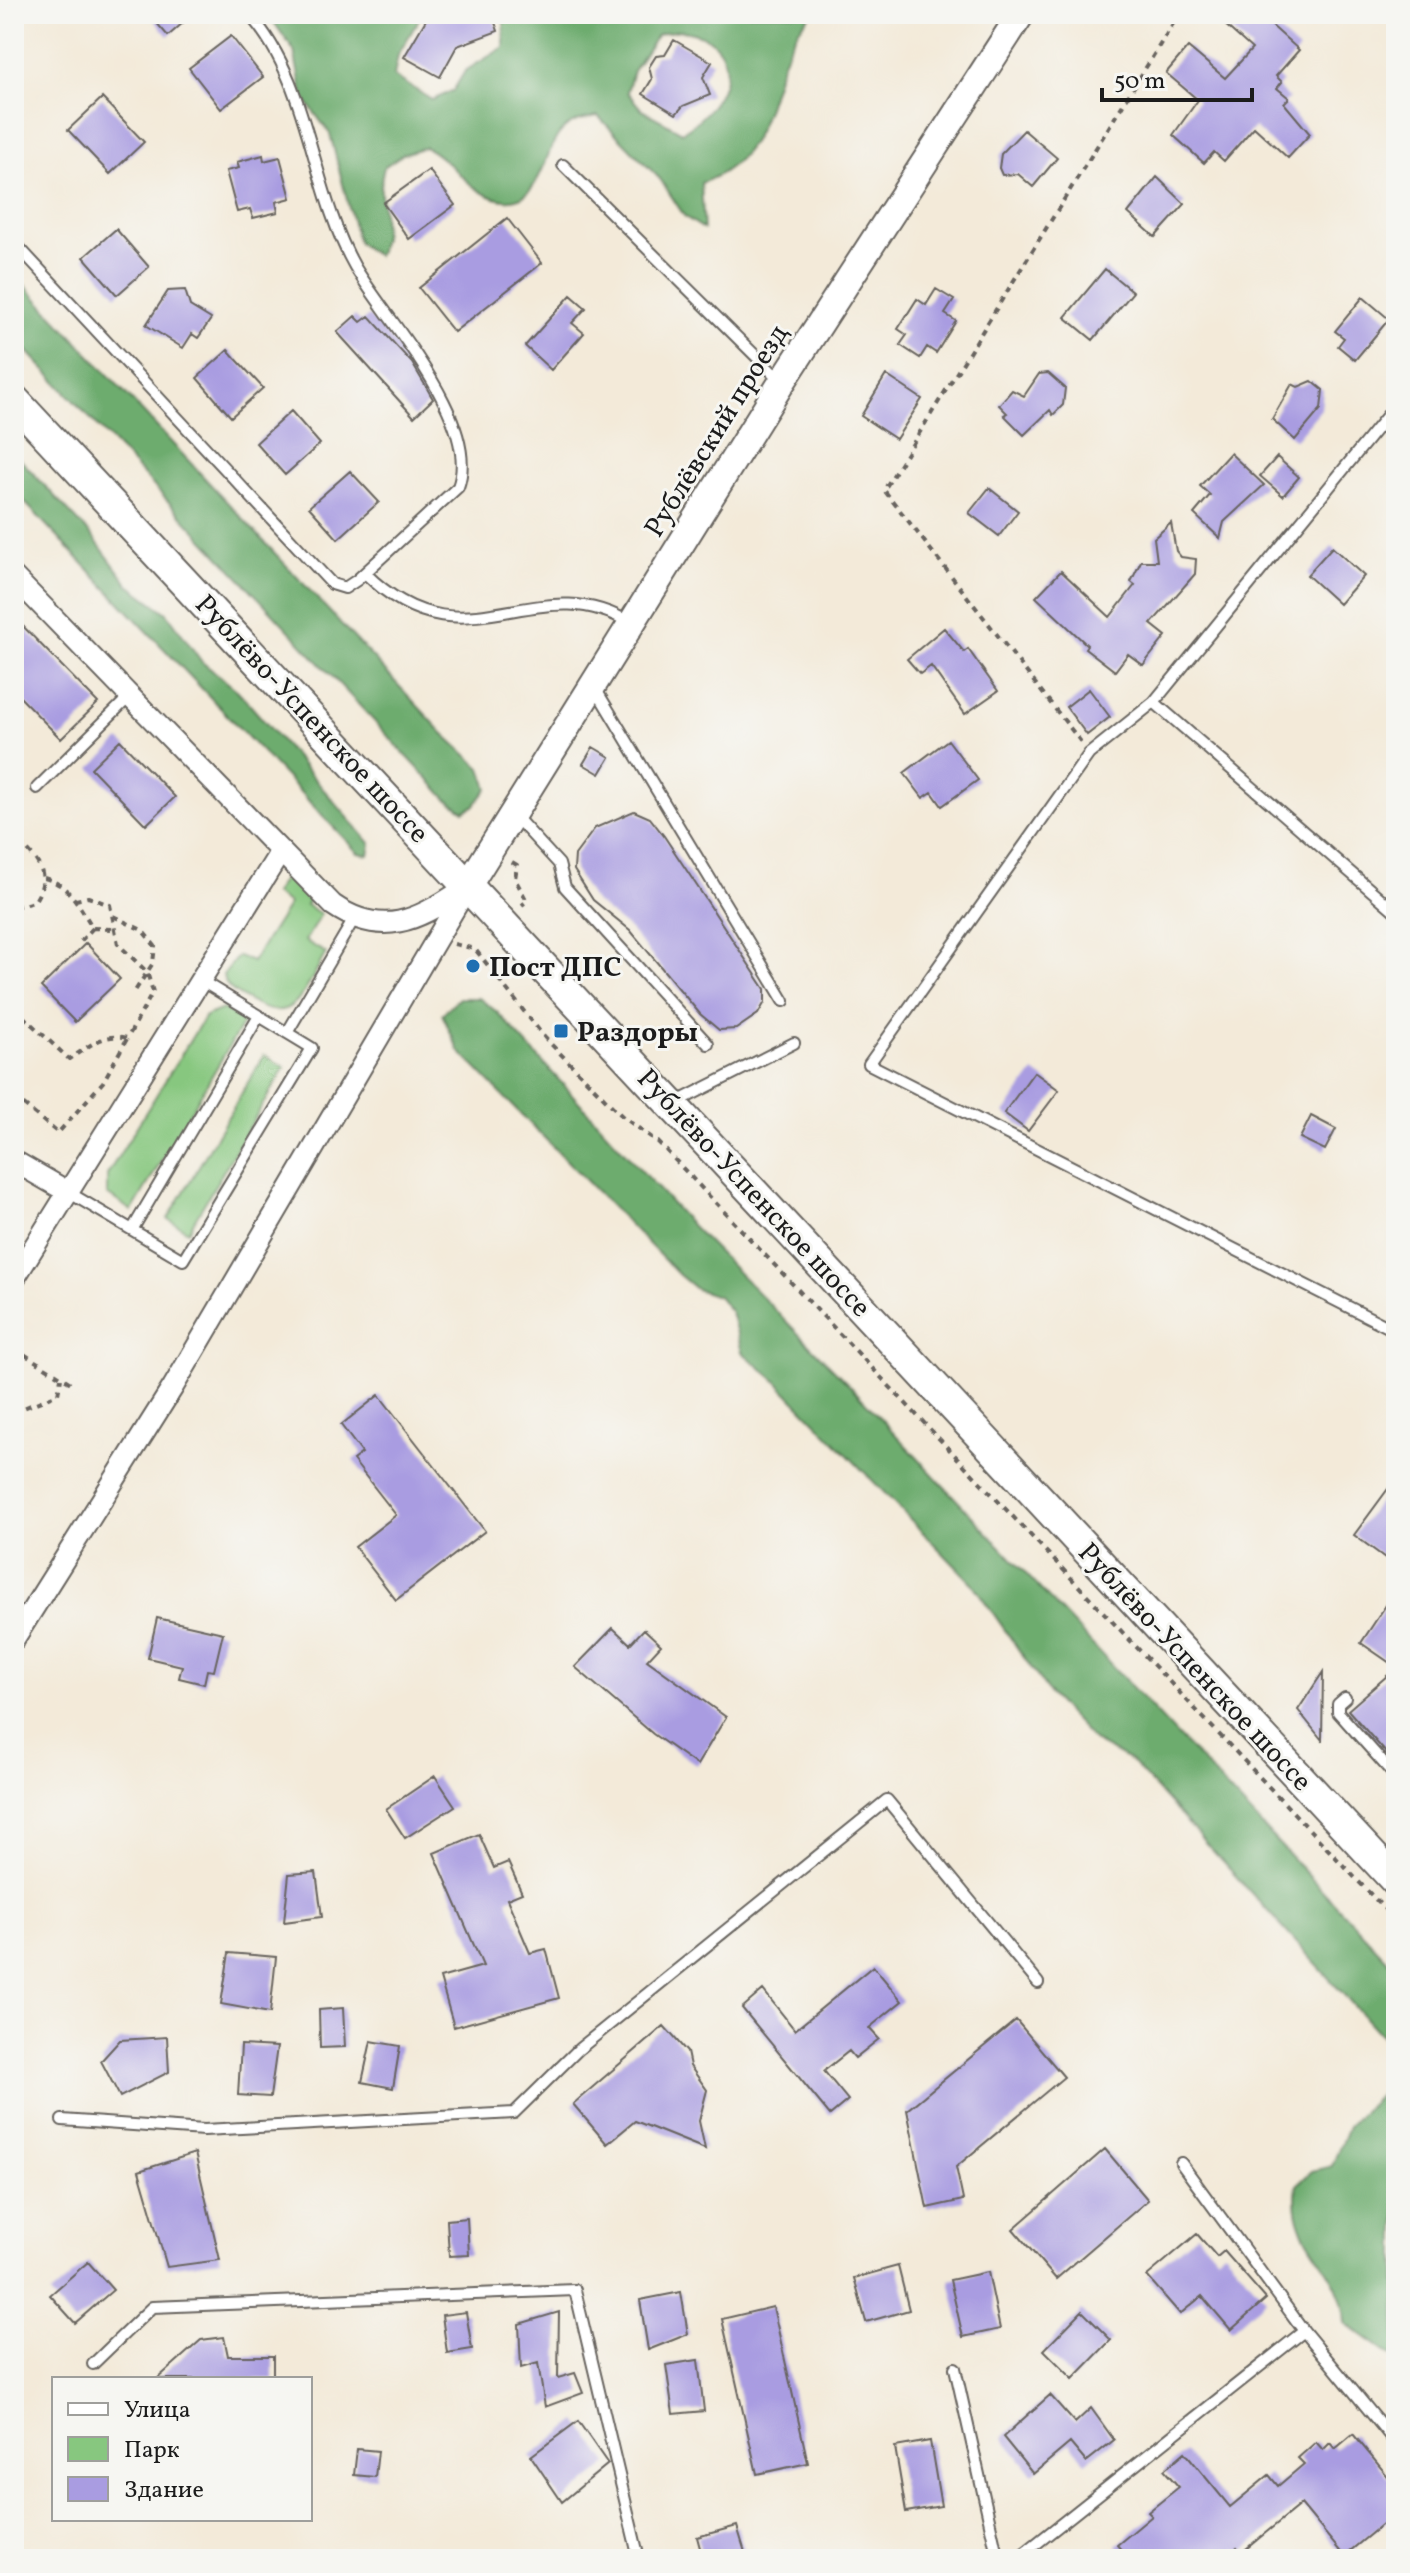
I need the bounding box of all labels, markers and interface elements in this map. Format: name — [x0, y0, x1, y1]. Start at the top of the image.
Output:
scale bar — [1102, 52, 1252, 102]
text: 50 m — [1114, 65, 1166, 99]
street label: Рублёвский проезд — [636, 317, 799, 545]
street label: Рублёво-Успенское шоссе — [185, 587, 437, 853]
place label: Пост ДПС — [489, 949, 621, 988]
marker: Пост ДПС — [464, 957, 482, 975]
place label: Раздоры — [577, 1014, 698, 1053]
marker: Раздоры — [552, 1022, 570, 1040]
street label: Рублёво-Успенское шоссе — [627, 1061, 879, 1327]
street label: Рублёво-Успенское шоссе — [1068, 1535, 1320, 1801]
legend — [52, 2377, 312, 2521]
text: Улица — [124, 2394, 191, 2428]
text: Парк — [124, 2434, 180, 2468]
text: Здание — [124, 2474, 204, 2508]

